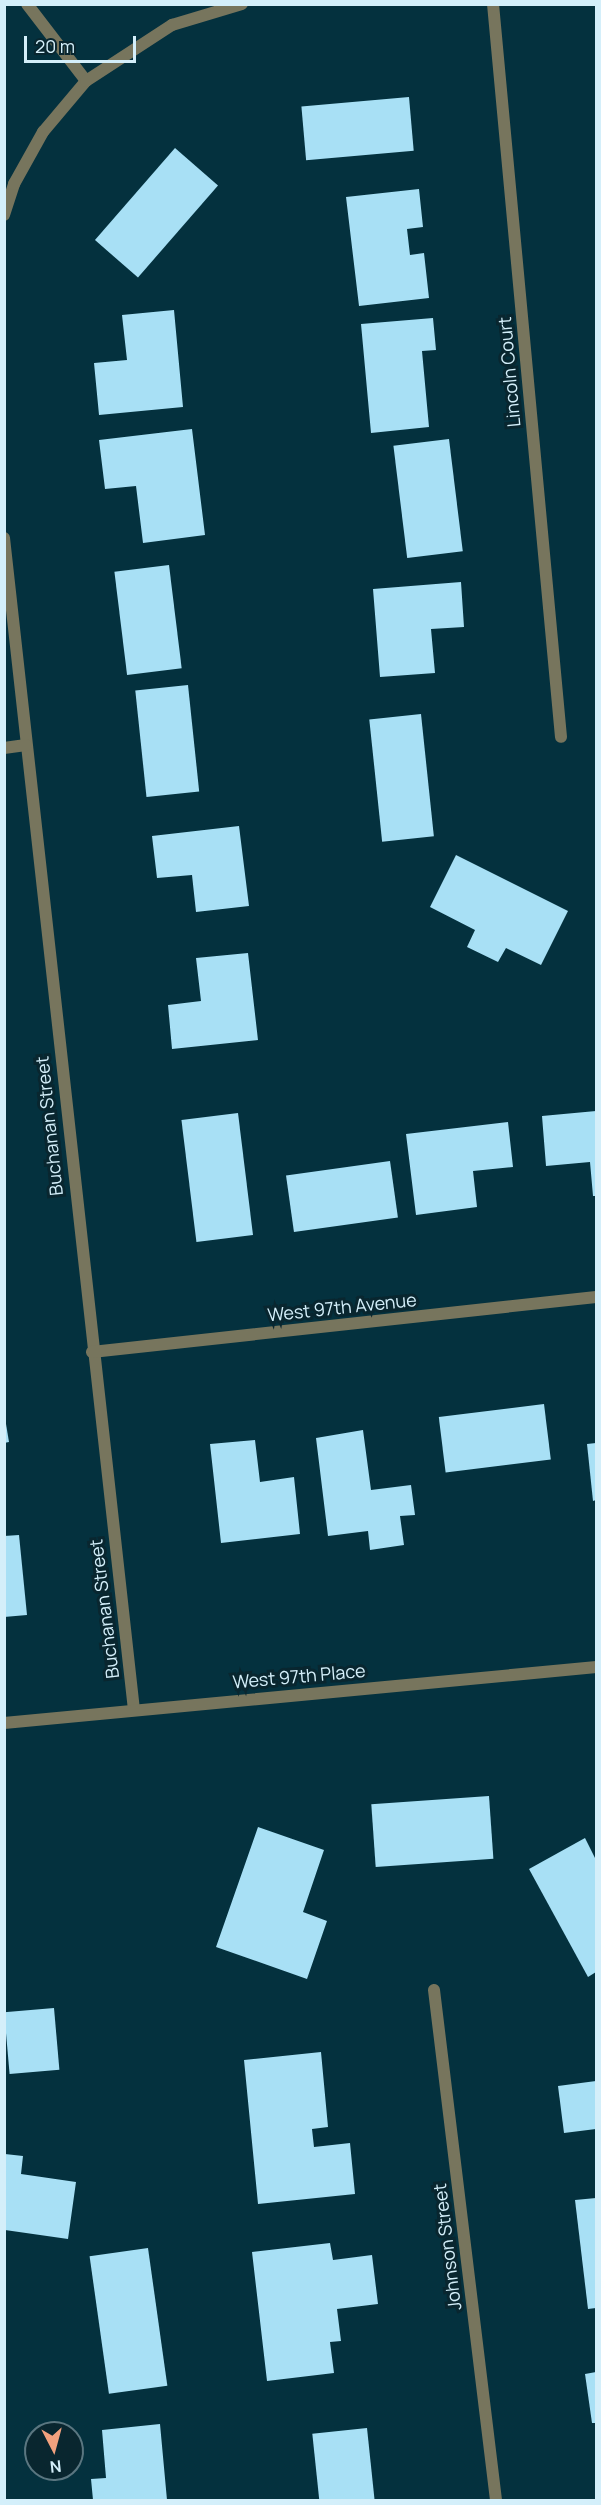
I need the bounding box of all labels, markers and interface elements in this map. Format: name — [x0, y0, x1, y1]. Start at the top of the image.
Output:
scale bar — [27, 24, 140, 62]
text: 20 m — [35, 34, 75, 58]
street label: Lincoln Court — [493, 316, 525, 428]
street label: Buchanan Street — [31, 1055, 67, 1197]
street label: West 97th Avenue — [266, 1288, 418, 1326]
street label: Buchanan Street — [85, 1538, 123, 1680]
street label: West 97th Place — [232, 1659, 366, 1693]
street label: Johnson Street — [429, 2182, 465, 2312]
north arrow — [24, 2421, 84, 2481]
text: N — [49, 2455, 63, 2478]

